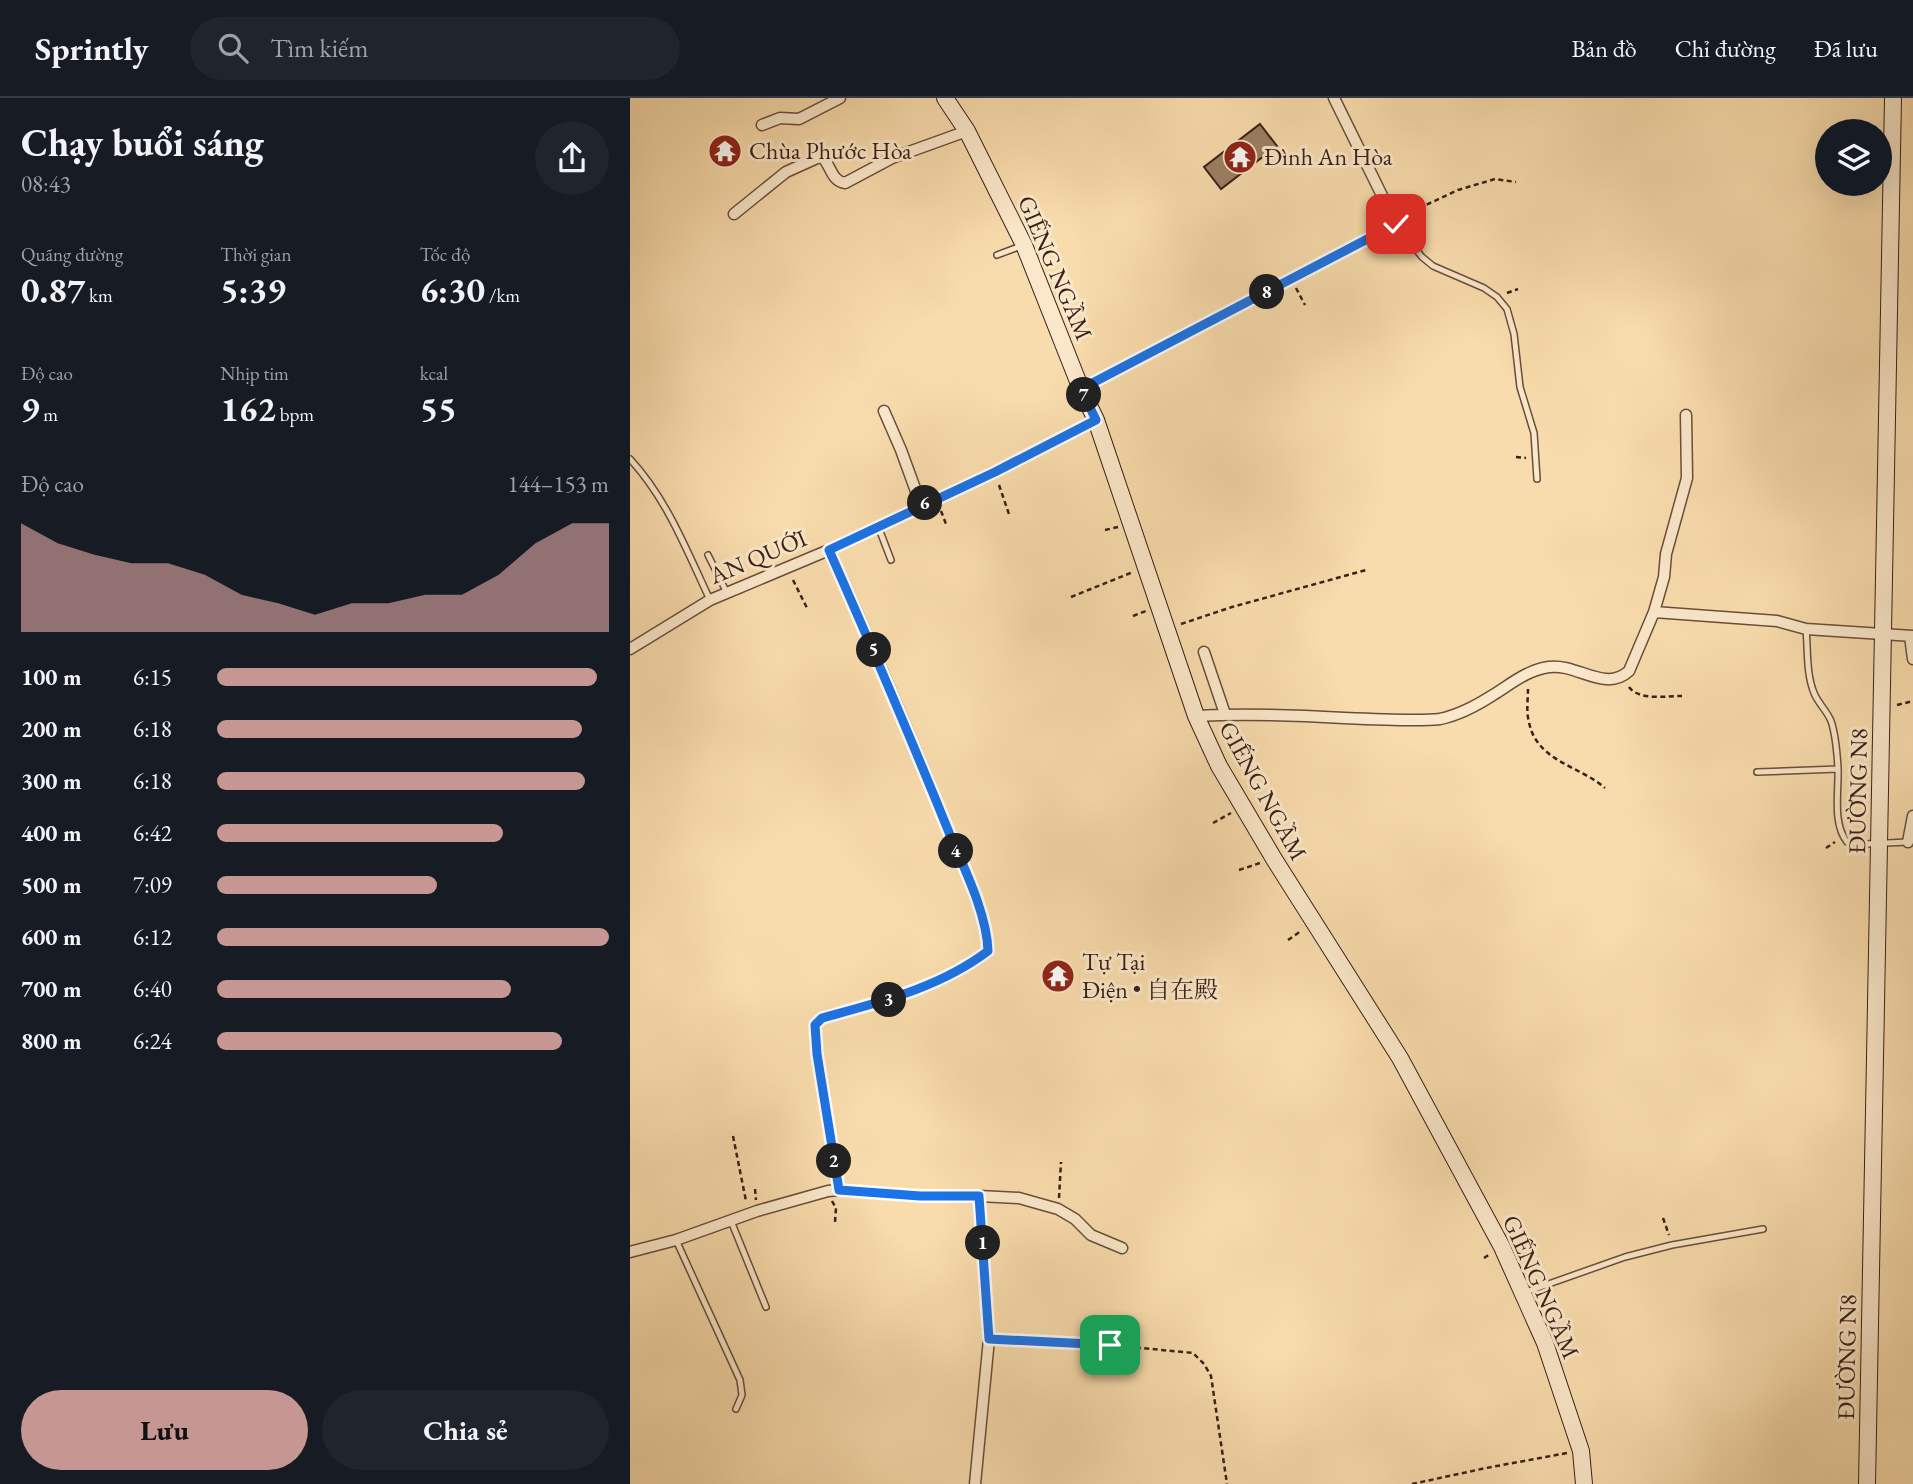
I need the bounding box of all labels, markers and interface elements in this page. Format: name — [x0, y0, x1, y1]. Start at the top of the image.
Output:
search box — [190, 17, 680, 80]
text: Sprintly — [35, 27, 148, 70]
icon: search — [214, 29, 252, 67]
text: Tìm kiếm — [270, 31, 368, 65]
text: Bản đồ — [1572, 33, 1637, 64]
text: Chỉ đường — [1675, 33, 1776, 64]
text: Đã lưu — [1814, 33, 1878, 64]
text: Chạy buổi sáng — [21, 118, 264, 167]
map controls — [1815, 119, 1892, 196]
button: layers — [1815, 119, 1892, 196]
button: share — [535, 121, 609, 195]
temple icon: Chùa Phước Hòa — [706, 132, 744, 170]
place label: Chùa Phước Hòa — [749, 135, 912, 166]
temple icon: Đình An Hòa — [1221, 138, 1259, 176]
place label: Đình An Hòa — [1264, 141, 1393, 172]
text: 08:43 — [21, 169, 71, 199]
street label: GIẾNG NGẦM — [1011, 191, 1100, 345]
pin — [1366, 194, 1426, 254]
icon: check — [1377, 205, 1415, 243]
text: Quãng đường — [21, 242, 123, 267]
text: Thời gian — [220, 242, 291, 267]
text: Tốc độ — [420, 242, 470, 267]
text: 0.87 — [21, 267, 85, 312]
text: 5:39 — [220, 267, 286, 312]
text: 6:30 — [420, 267, 485, 312]
pin: 8 — [1250, 274, 1284, 310]
text: 8 — [1261, 279, 1272, 304]
text: km — [85, 283, 113, 308]
text: /km — [485, 283, 520, 308]
text: Độ cao — [21, 361, 73, 386]
text: Nhịp tim — [220, 361, 289, 386]
text: kcal — [420, 361, 448, 386]
pin: 7 — [1066, 378, 1102, 412]
text: 7 — [1078, 382, 1089, 407]
text: 9 — [21, 386, 40, 431]
text: 162 — [220, 386, 276, 431]
text: 55 — [420, 386, 457, 431]
text: m — [40, 402, 58, 427]
text: bpm — [276, 402, 314, 427]
text: Độ cao — [21, 469, 84, 499]
text: 144–153 m — [508, 469, 609, 499]
pin: 6 — [908, 486, 942, 520]
text: 6 — [919, 490, 930, 515]
street label: AN QUỚI — [703, 522, 811, 591]
pin: 5 — [856, 632, 892, 668]
text: 5 — [868, 637, 879, 662]
text: 100 m — [21, 662, 82, 692]
text: 6:15 — [133, 662, 172, 692]
text: 200 m — [21, 714, 82, 744]
text: 6:18 — [133, 714, 172, 744]
street label: GIẾNG NGẦM — [1212, 716, 1314, 866]
street label: ĐƯỜNG N8 — [1841, 728, 1874, 854]
text: 300 m — [21, 766, 82, 796]
text: 6:18 — [133, 766, 172, 796]
text: 400 m — [21, 818, 82, 848]
text: 6:42 — [133, 818, 172, 848]
pin: 4 — [938, 834, 974, 868]
text: 4 — [950, 838, 961, 863]
text: 500 m — [21, 870, 82, 900]
text: 7:09 — [133, 870, 172, 900]
text: 600 m — [21, 922, 82, 952]
text: 6:12 — [133, 922, 172, 952]
place label: Tự Tại Điện • 自在殿 — [1082, 946, 1218, 1005]
temple icon: Tự Tại Điện • 自在殿 — [1039, 957, 1077, 995]
text: 700 m — [21, 974, 82, 1004]
text: 6:40 — [133, 974, 172, 1004]
pin: 3 — [872, 982, 906, 1018]
text: 3 — [883, 987, 894, 1012]
text: 800 m — [21, 1026, 82, 1056]
text: 6:24 — [133, 1026, 172, 1056]
pin: 2 — [816, 1144, 852, 1178]
text: 2 — [828, 1148, 839, 1173]
street label: GIẾNG NGẦM — [1496, 1210, 1587, 1364]
pin: 1 — [966, 1226, 1000, 1260]
text: 1 — [977, 1230, 988, 1255]
street label: ĐƯỜNG N8 — [1830, 1294, 1863, 1420]
pin — [1080, 1315, 1140, 1375]
icon: arrive — [1091, 1326, 1129, 1364]
button: Lưu — [21, 1390, 308, 1470]
button: Chia sẻ — [322, 1390, 609, 1470]

